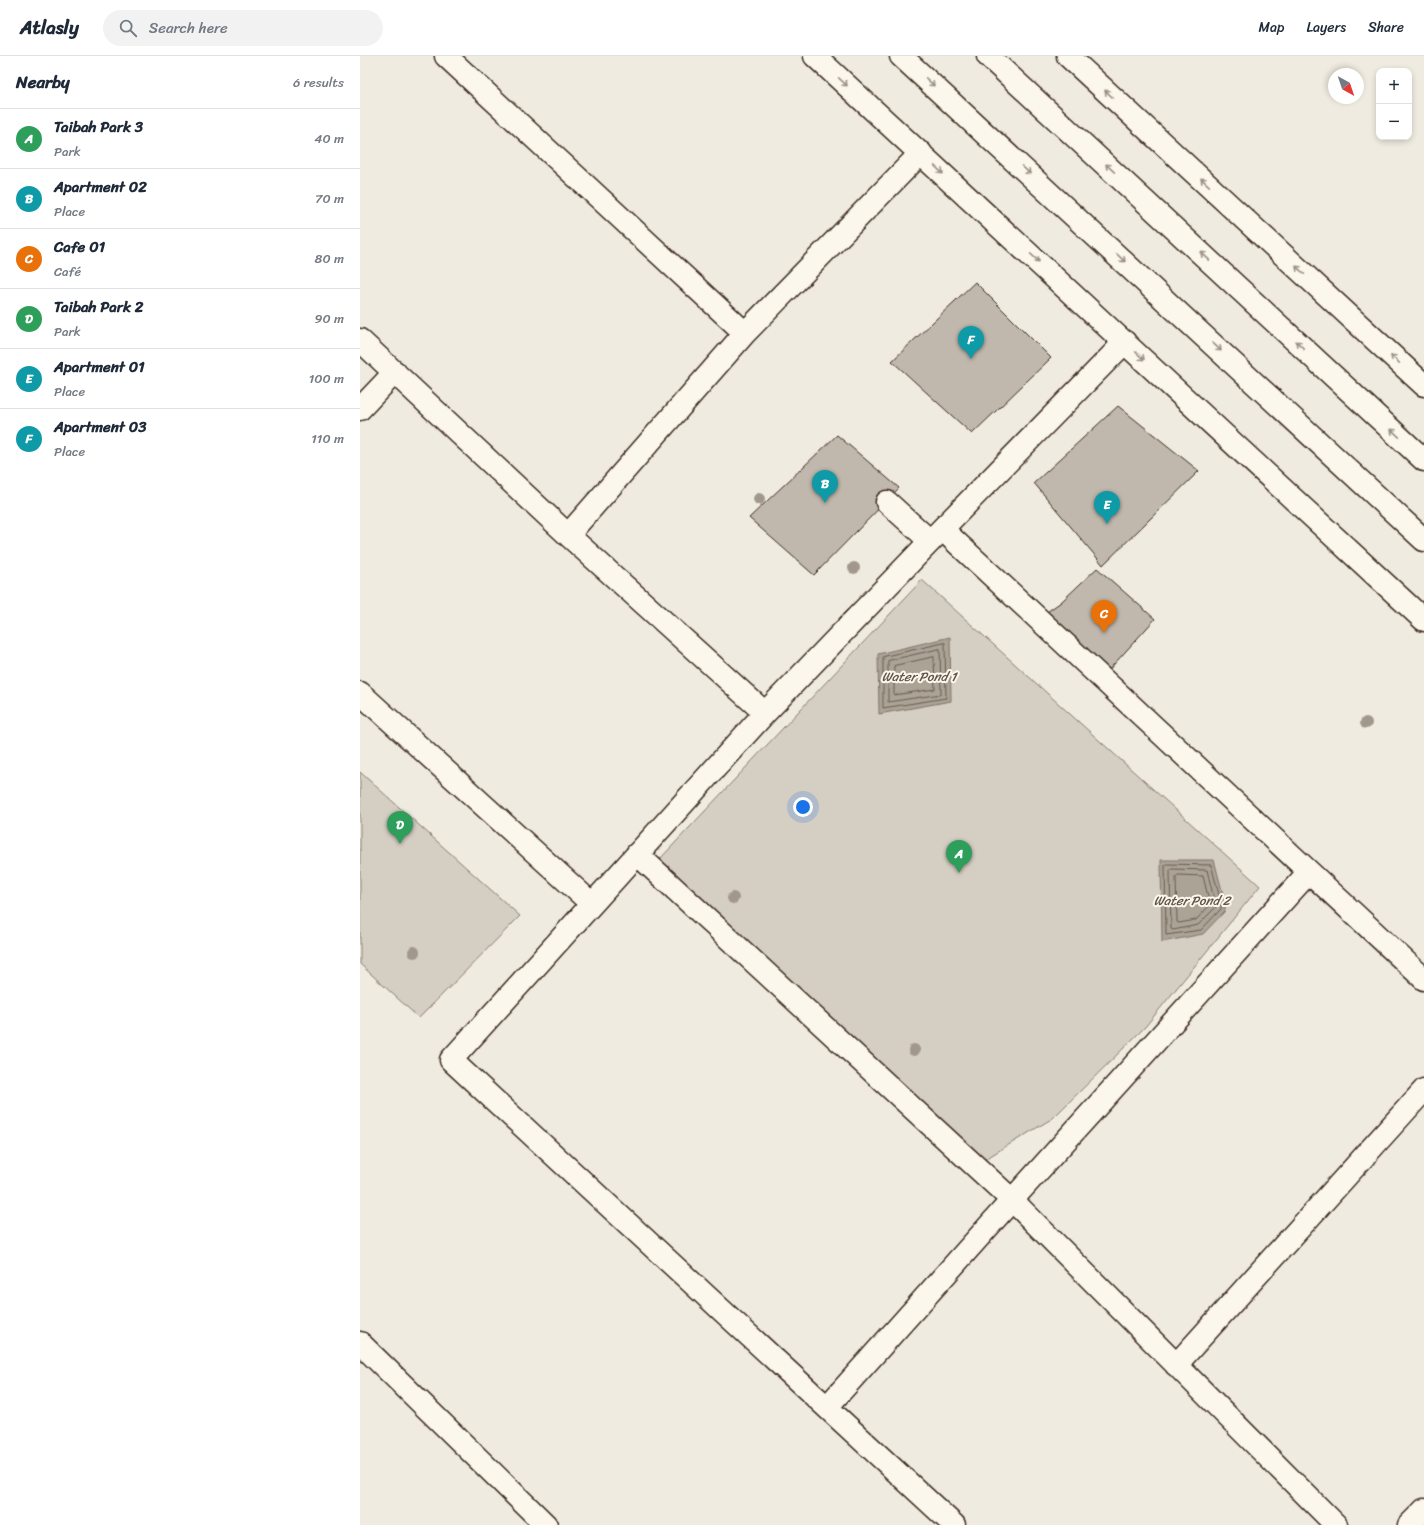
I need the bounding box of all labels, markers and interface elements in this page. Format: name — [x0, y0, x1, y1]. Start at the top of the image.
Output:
search box — [103, 10, 383, 46]
text: Atlasly — [20, 11, 79, 44]
text: Search here — [149, 15, 228, 41]
text: Map — [1259, 15, 1284, 40]
text: Layers — [1306, 15, 1346, 40]
text: Share — [1368, 15, 1404, 40]
icon: search — [117, 17, 139, 39]
text: Nearby — [16, 67, 70, 97]
north arrow — [1328, 68, 1364, 104]
map controls — [1376, 68, 1412, 140]
button: + — [1376, 68, 1412, 104]
text: 6 results — [293, 71, 344, 94]
one-way arrow — [838, 78, 849, 87]
one-way arrow — [925, 78, 935, 87]
one-way arrow — [1104, 89, 1115, 98]
button: − — [1376, 104, 1412, 140]
text: Taibah Park 3 — [54, 114, 143, 140]
text: A — [25, 127, 33, 150]
text: 40 m — [314, 127, 344, 150]
text: Park — [54, 140, 81, 163]
one-way arrow — [1105, 163, 1115, 172]
one-way arrow — [934, 166, 944, 175]
one-way arrow — [1021, 166, 1031, 175]
text: Apartment 02 — [54, 174, 147, 200]
one-way arrow — [1200, 177, 1210, 186]
text: B — [25, 187, 33, 210]
text: 70 m — [315, 187, 344, 210]
text: Place — [54, 200, 85, 223]
text: Cafe 01 — [54, 234, 105, 260]
text: C — [25, 247, 33, 270]
text: 80 m — [315, 247, 344, 270]
one-way arrow — [1200, 251, 1210, 261]
one-way arrow — [1116, 253, 1126, 262]
one-way arrow — [1030, 254, 1040, 263]
text: Café — [54, 260, 81, 283]
one-way arrow — [1295, 265, 1305, 275]
text: Taibah Park 2 — [54, 294, 144, 320]
text: D — [25, 307, 33, 330]
text: 90 m — [314, 307, 344, 330]
text: Park — [54, 320, 81, 343]
pin: F — [958, 326, 984, 359]
one-way arrow — [1295, 340, 1305, 349]
one-way arrow — [1211, 342, 1221, 351]
one-way arrow — [1135, 351, 1145, 360]
text: Apartment 01 — [54, 354, 145, 380]
one-way arrow — [1390, 354, 1401, 363]
text: E — [25, 367, 33, 390]
text: 100 m — [309, 367, 344, 390]
text: Place — [54, 380, 85, 403]
text: Apartment 03 — [54, 414, 146, 440]
text: F — [25, 427, 33, 450]
text: 110 m — [311, 427, 344, 450]
one-way arrow — [1391, 429, 1401, 438]
text: Place — [54, 440, 85, 463]
pin: B — [812, 470, 838, 503]
pin: E — [1094, 491, 1120, 524]
pin: C — [1091, 600, 1117, 633]
water label: Water Pond 1 — [882, 665, 959, 688]
your location — [793, 797, 813, 817]
pin: D — [387, 811, 413, 844]
pin: A — [946, 840, 972, 873]
water label: Water Pond 2 — [1154, 889, 1233, 912]

